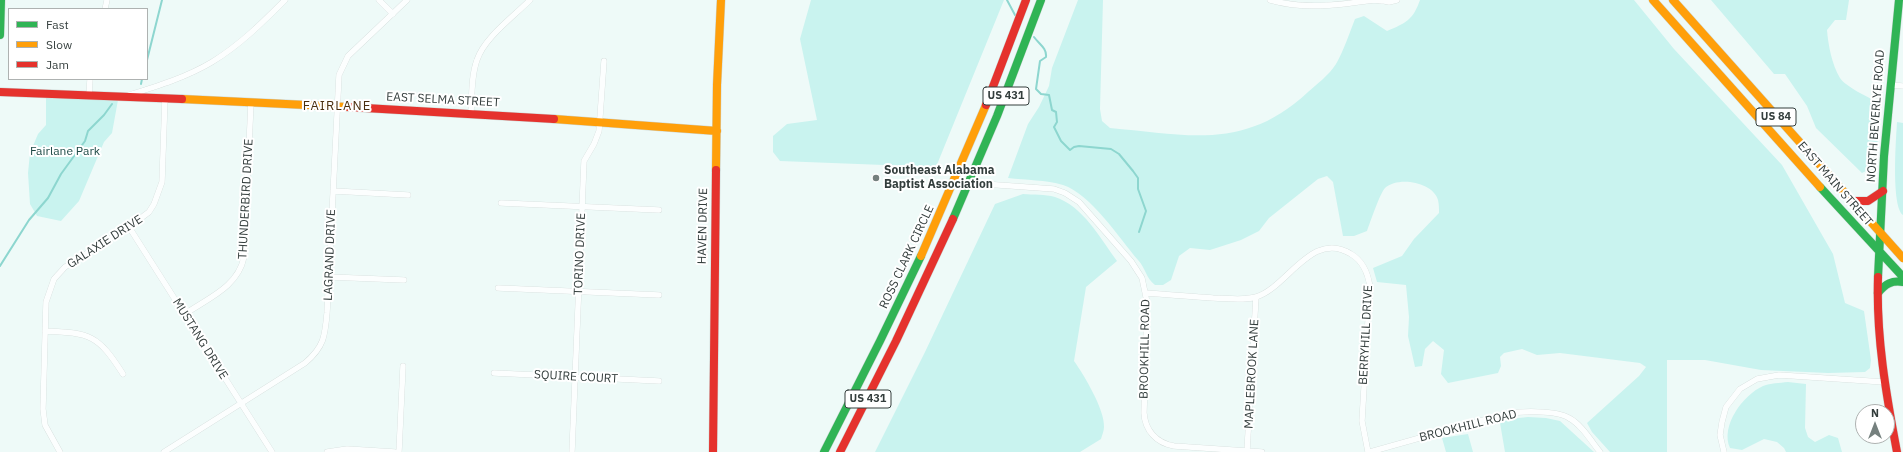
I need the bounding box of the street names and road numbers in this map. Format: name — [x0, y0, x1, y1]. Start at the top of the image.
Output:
street label: NORTH BEVERLYE ROAD — [1864, 49, 1888, 183]
road number: US 431 — [983, 87, 1029, 105]
street label: EAST SELMA STREET — [386, 90, 500, 110]
road number: US 84 — [1756, 108, 1796, 126]
street label: THUNDERBIRD DRIVE — [236, 138, 256, 260]
street label: EAST MAIN STREET — [1794, 139, 1876, 229]
street label: HAVEN DRIVE — [695, 188, 711, 264]
street label: ROSS CLARK CIRCLE — [877, 203, 937, 311]
street label: LAGRAND DRIVE — [321, 209, 339, 301]
street label: GALAXIE DRIVE — [65, 212, 145, 272]
street label: TORINO DRIVE — [571, 213, 589, 295]
street label: BERRYHILL DRIVE — [1356, 285, 1376, 385]
street label: MUSTANG DRIVE — [169, 296, 231, 382]
street label: BROOKHILL ROAD — [1137, 299, 1153, 399]
street label: MAPLEBROOK LANE — [1242, 319, 1262, 429]
street label: SQUIRE COURT — [534, 368, 618, 386]
road number: US 431 — [845, 390, 891, 408]
street label: BROOKHILL ROAD — [1418, 407, 1518, 445]

